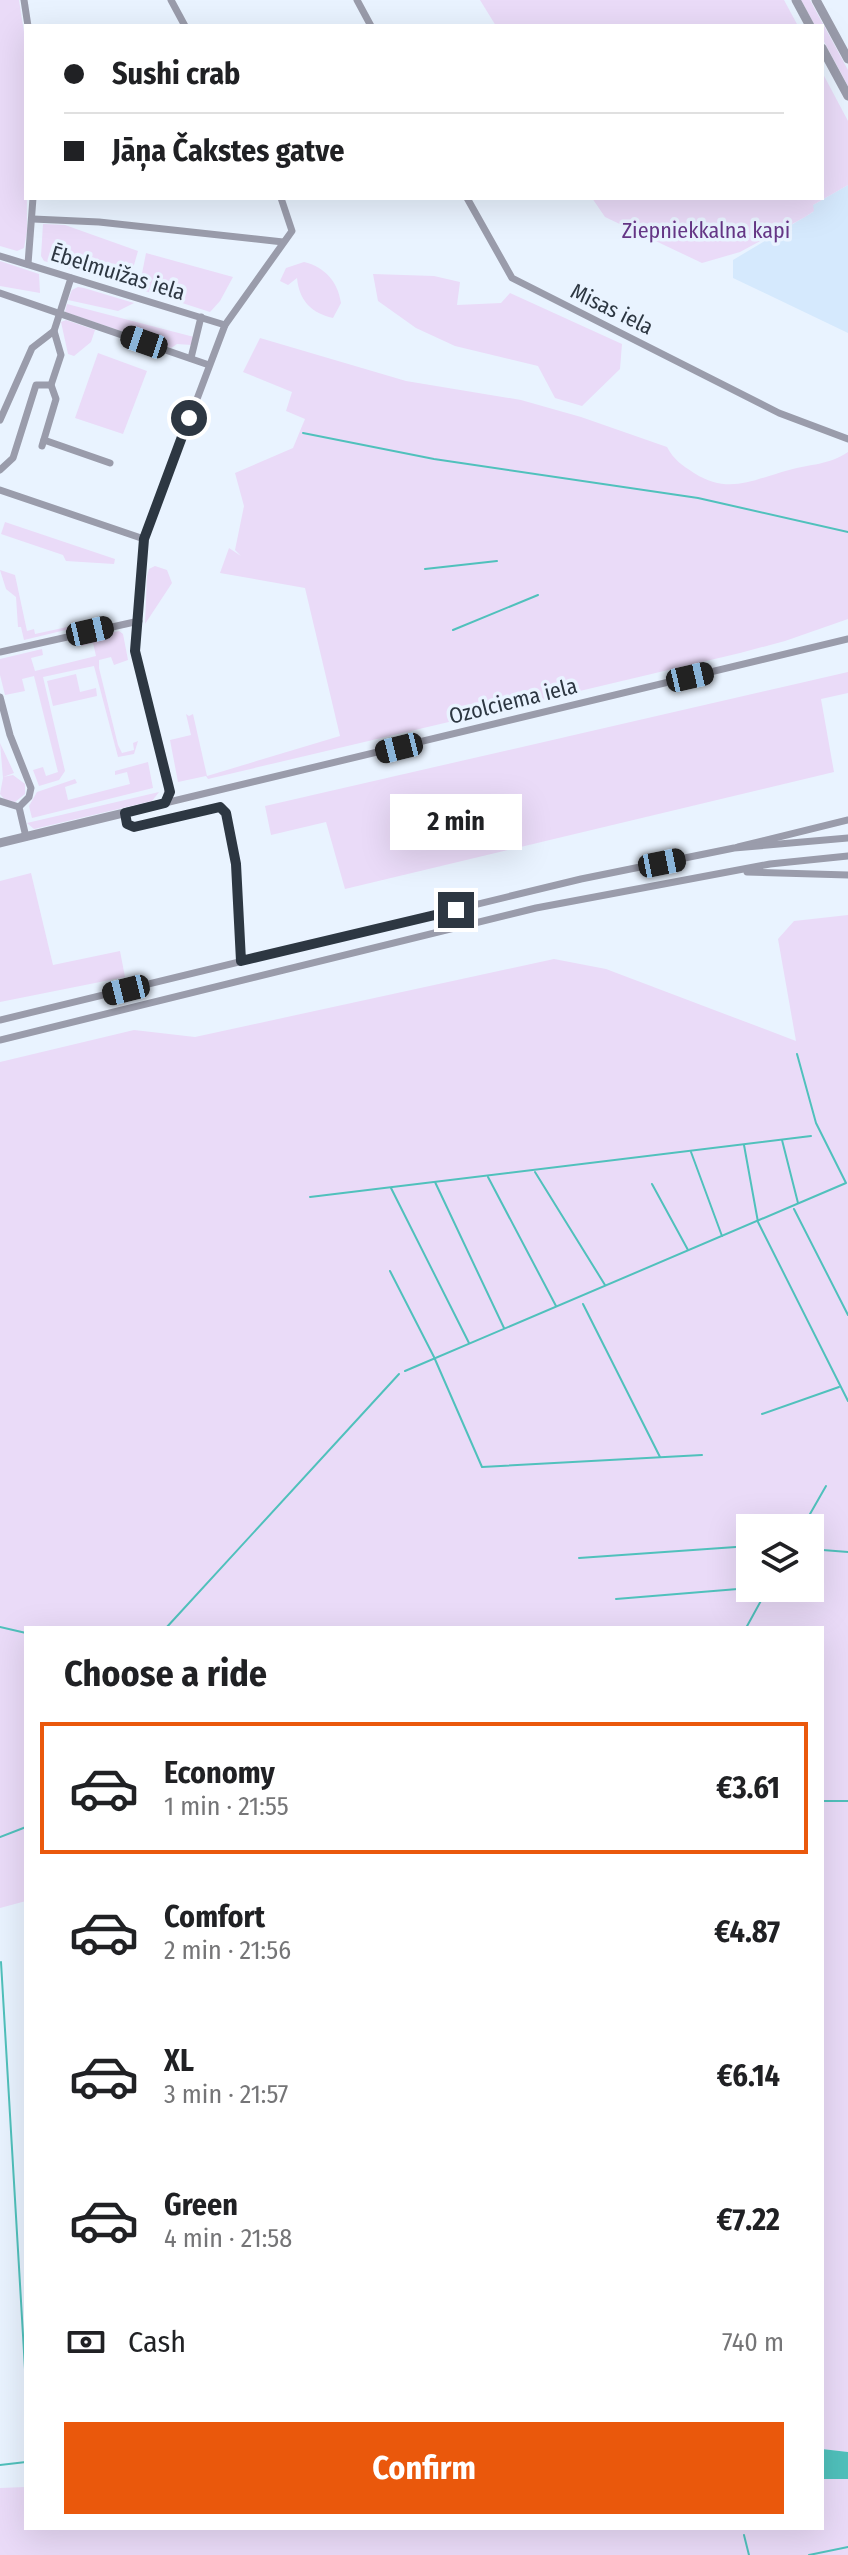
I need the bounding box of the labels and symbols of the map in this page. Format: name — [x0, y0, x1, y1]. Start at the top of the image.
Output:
park label: Ziepniekkalna kapi — [622, 217, 790, 244]
street label: Ēbelmuižas iela — [48, 240, 188, 306]
street label: Misas iela — [566, 277, 658, 341]
car — [117, 323, 171, 361]
route start — [171, 400, 207, 436]
car — [64, 614, 116, 648]
car — [664, 660, 716, 694]
street label: Ozolciema iela — [446, 672, 580, 730]
car — [373, 731, 425, 765]
callout: 2 min — [390, 794, 522, 850]
car — [636, 847, 688, 879]
route end — [438, 892, 474, 928]
car — [100, 973, 152, 1007]

